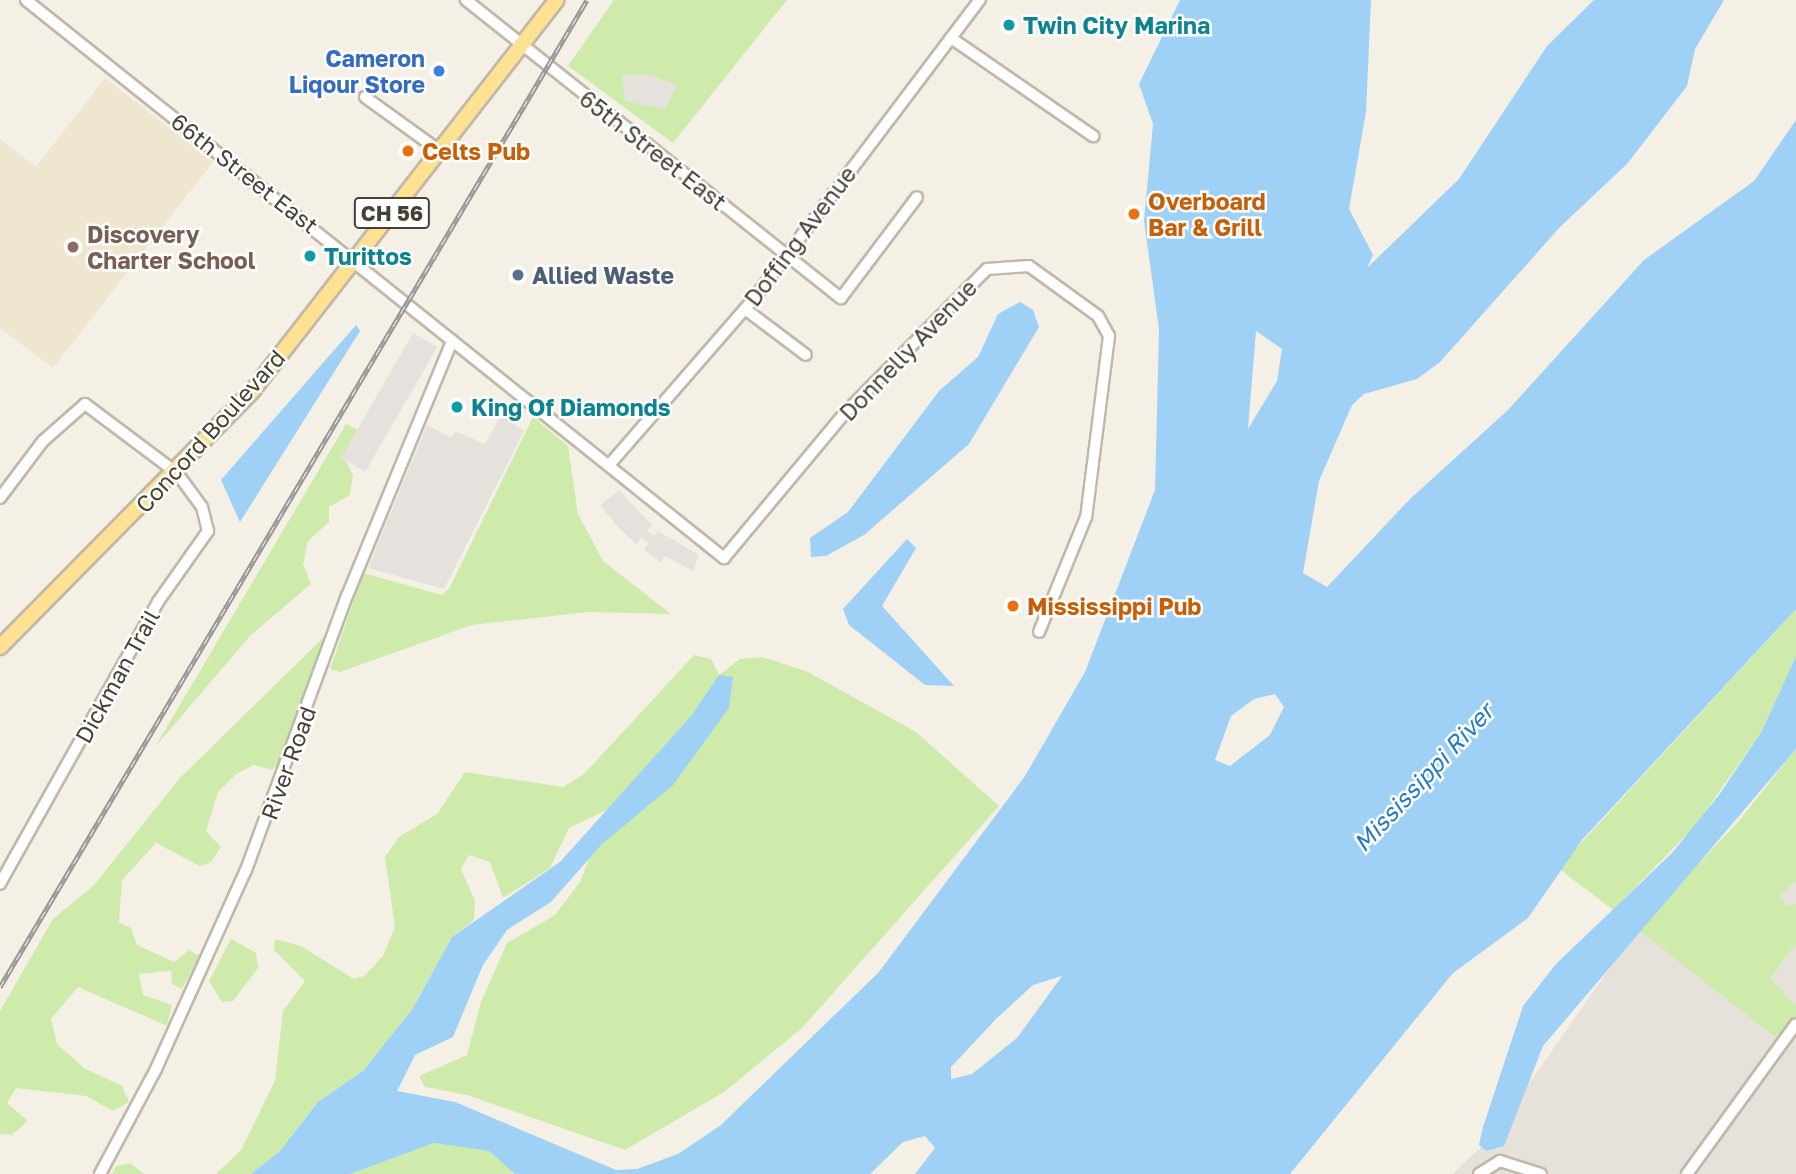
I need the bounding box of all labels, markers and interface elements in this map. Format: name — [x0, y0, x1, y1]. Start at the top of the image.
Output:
place label: Twin City Marina — [1023, 11, 1210, 39]
marker: Twin City Marina — [1001, 17, 1017, 33]
place label: Cameron Liqour Store — [289, 44, 425, 98]
marker: Cameron Liqour Store — [431, 63, 447, 79]
street label: 65th Street East — [574, 84, 732, 216]
street label: 66th Street East — [166, 107, 324, 239]
place label: Celts Pub — [422, 137, 530, 165]
marker: Celts Pub — [400, 143, 416, 159]
street label: Doffing Avenue — [738, 161, 862, 311]
place label: Overboard Bar & Grill — [1148, 187, 1266, 241]
road number: CH 56 — [354, 196, 430, 230]
marker: Overboard Bar & Grill — [1126, 206, 1142, 222]
place label: Discovery Charter School — [87, 220, 255, 274]
marker: Discovery Charter School — [65, 239, 81, 255]
place label: Turittos — [324, 242, 412, 270]
marker: Turittos — [302, 248, 318, 264]
place label: Allied Waste — [532, 261, 674, 289]
marker: Allied Waste — [510, 267, 526, 283]
street label: Donnelly Avenue — [834, 274, 982, 426]
street label: Concord Boulevard — [130, 344, 290, 518]
place label: King Of Diamonds — [471, 393, 671, 421]
marker: King Of Diamonds — [449, 399, 465, 415]
place label: Mississippi Pub — [1027, 592, 1201, 620]
marker: Mississippi Pub — [1005, 598, 1021, 614]
street label: Dickman Trail — [69, 604, 165, 748]
water label: Mississippi River — [1347, 697, 1499, 857]
street label: River Road — [255, 703, 321, 823]

